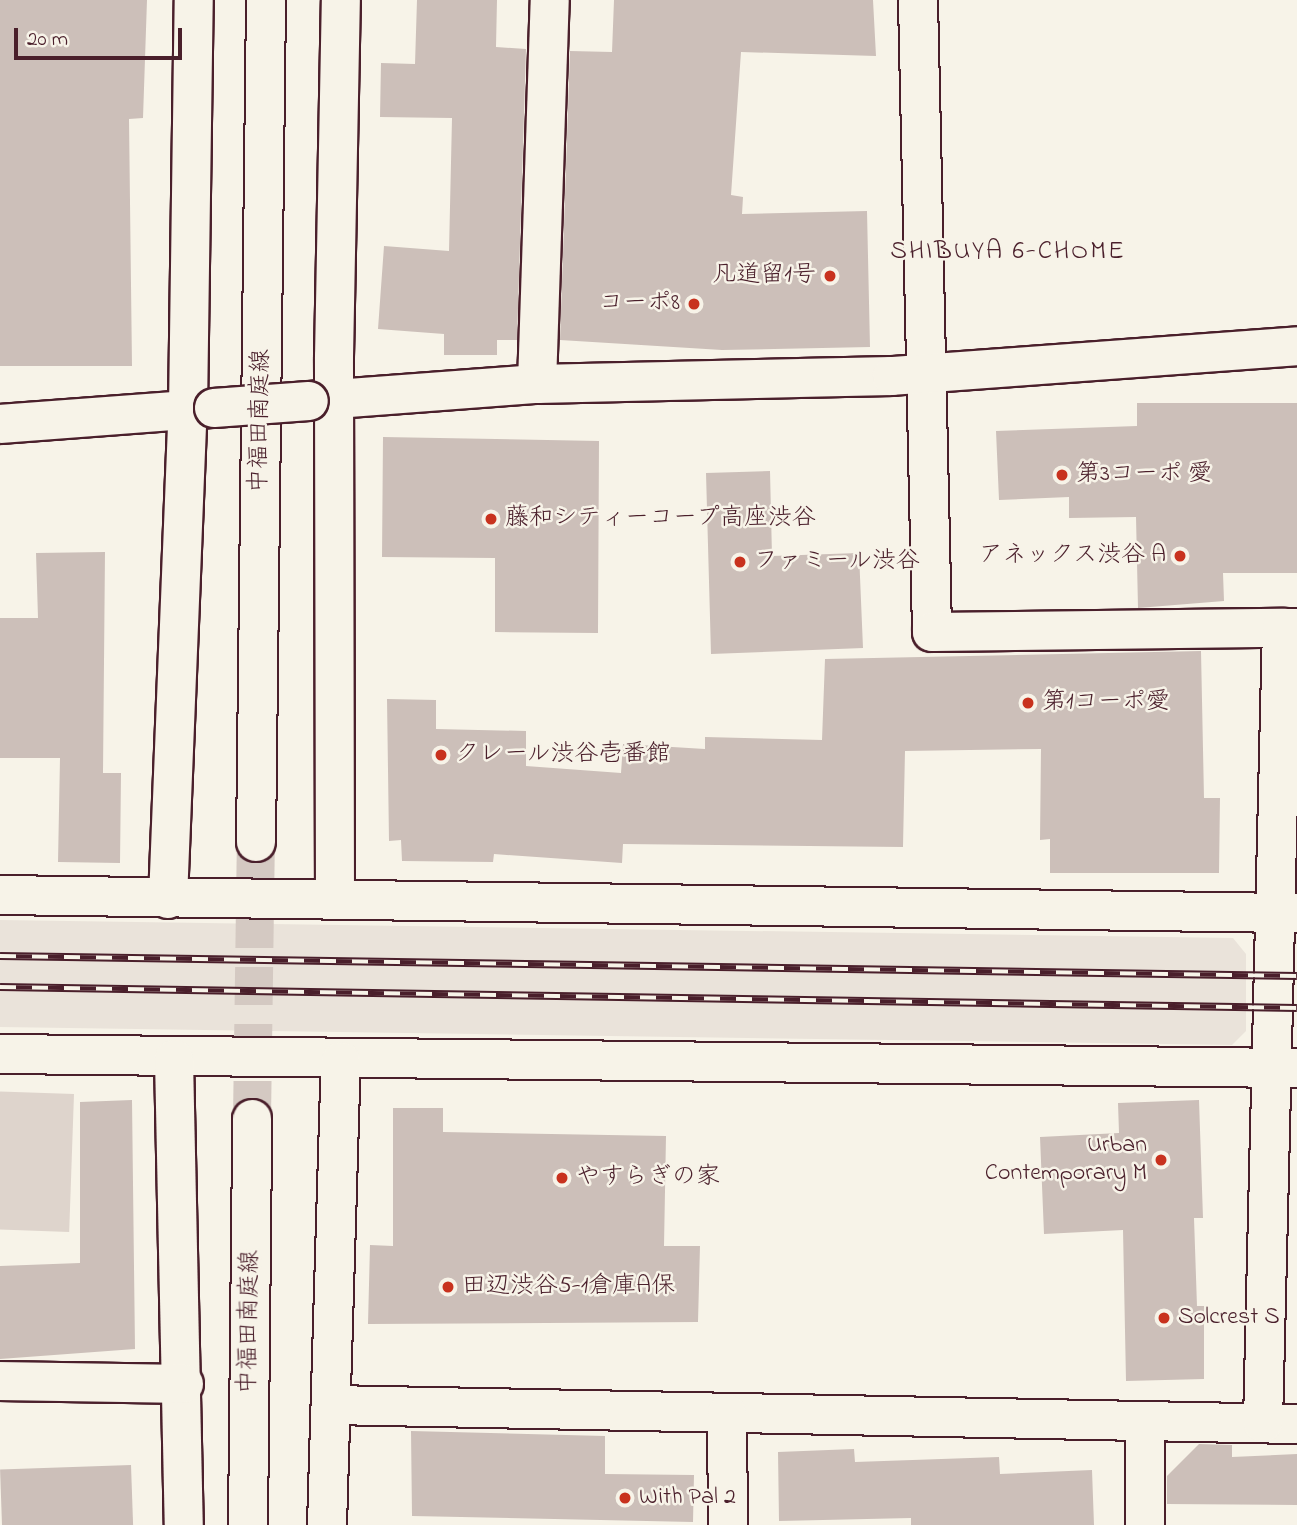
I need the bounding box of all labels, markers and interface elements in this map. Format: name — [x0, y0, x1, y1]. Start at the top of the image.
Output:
scale bar — [18, 14, 186, 58]
text: 20 m — [27, 25, 68, 55]
district label: SHIBUYA 6-CHOME — [892, 237, 1124, 269]
place label: 凡道留1号 — [712, 262, 816, 290]
marker: 凡道留1号 — [822, 268, 838, 284]
place label: コーポ8 — [599, 290, 680, 318]
marker: コーポ8 — [686, 296, 702, 312]
street label: 中福田南庭線 — [245, 349, 277, 493]
place label: 第3コーポ 愛 — [1076, 461, 1212, 489]
marker: 第3コーポ 愛 — [1054, 467, 1070, 483]
place label: 藤和シティーコープ高座渋谷 — [505, 505, 817, 533]
marker: 藤和シティーコープ高座渋谷 — [483, 511, 499, 527]
place label: アネックス渋谷 A — [977, 542, 1166, 570]
place label: ファミール渋谷 — [754, 548, 922, 576]
marker: アネックス渋谷 A — [1172, 548, 1188, 564]
marker: ファミール渋谷 — [732, 554, 748, 570]
place label: 第1コーポ愛 — [1042, 689, 1170, 717]
marker: 第1コーポ愛 — [1020, 695, 1036, 711]
place label: クレール渋谷壱番館 — [455, 741, 672, 769]
marker: クレール渋谷壱番館 — [433, 747, 449, 763]
place label: Urban Contemporary M — [985, 1132, 1147, 1188]
marker: Urban Contemporary M — [1153, 1152, 1169, 1168]
place label: やすらぎの家 — [576, 1164, 720, 1192]
marker: やすらぎの家 — [554, 1170, 570, 1186]
street label: 中福田南庭線 — [234, 1250, 266, 1394]
place label: 田辺渋谷5-1倉庫A保 — [462, 1273, 675, 1301]
marker: 田辺渋谷5-1倉庫A保 — [440, 1279, 456, 1295]
place label: Solcrest S — [1178, 1304, 1280, 1332]
marker: Solcrest S — [1156, 1310, 1172, 1326]
place label: With Pal 2 — [639, 1484, 736, 1512]
marker: With Pal 2 — [617, 1490, 633, 1506]

